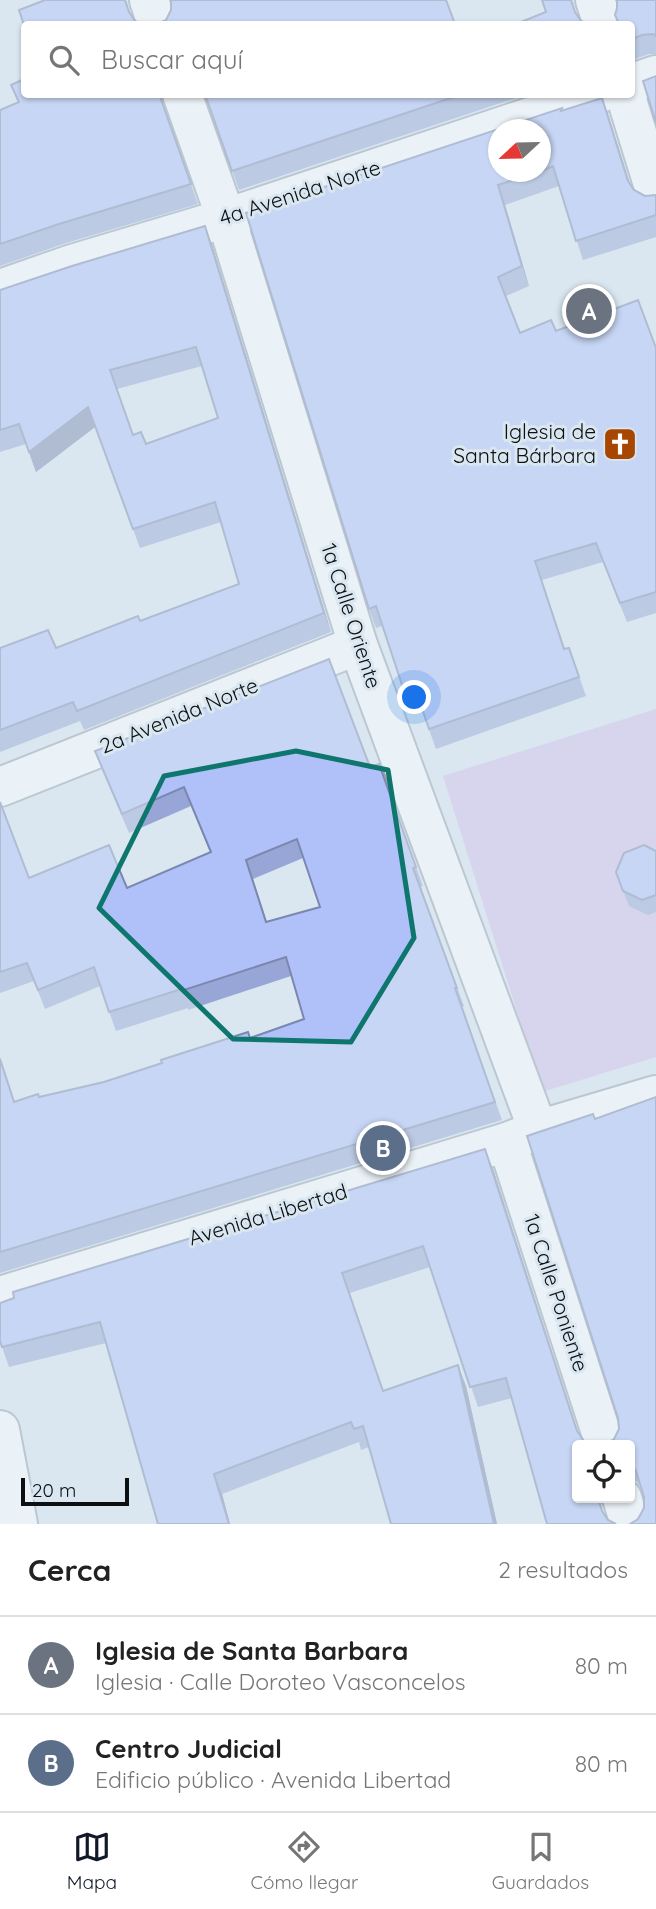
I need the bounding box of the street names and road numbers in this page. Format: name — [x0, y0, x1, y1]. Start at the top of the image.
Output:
street label: 4a Avenida Norte — [216, 154, 384, 230]
street label: 1a Calle Oriente — [316, 540, 388, 692]
street label: 2a Avenida Norte — [96, 671, 262, 759]
street label: Avenida Libertad — [185, 1178, 350, 1251]
street label: 1a Calle Poniente — [519, 1211, 595, 1375]

